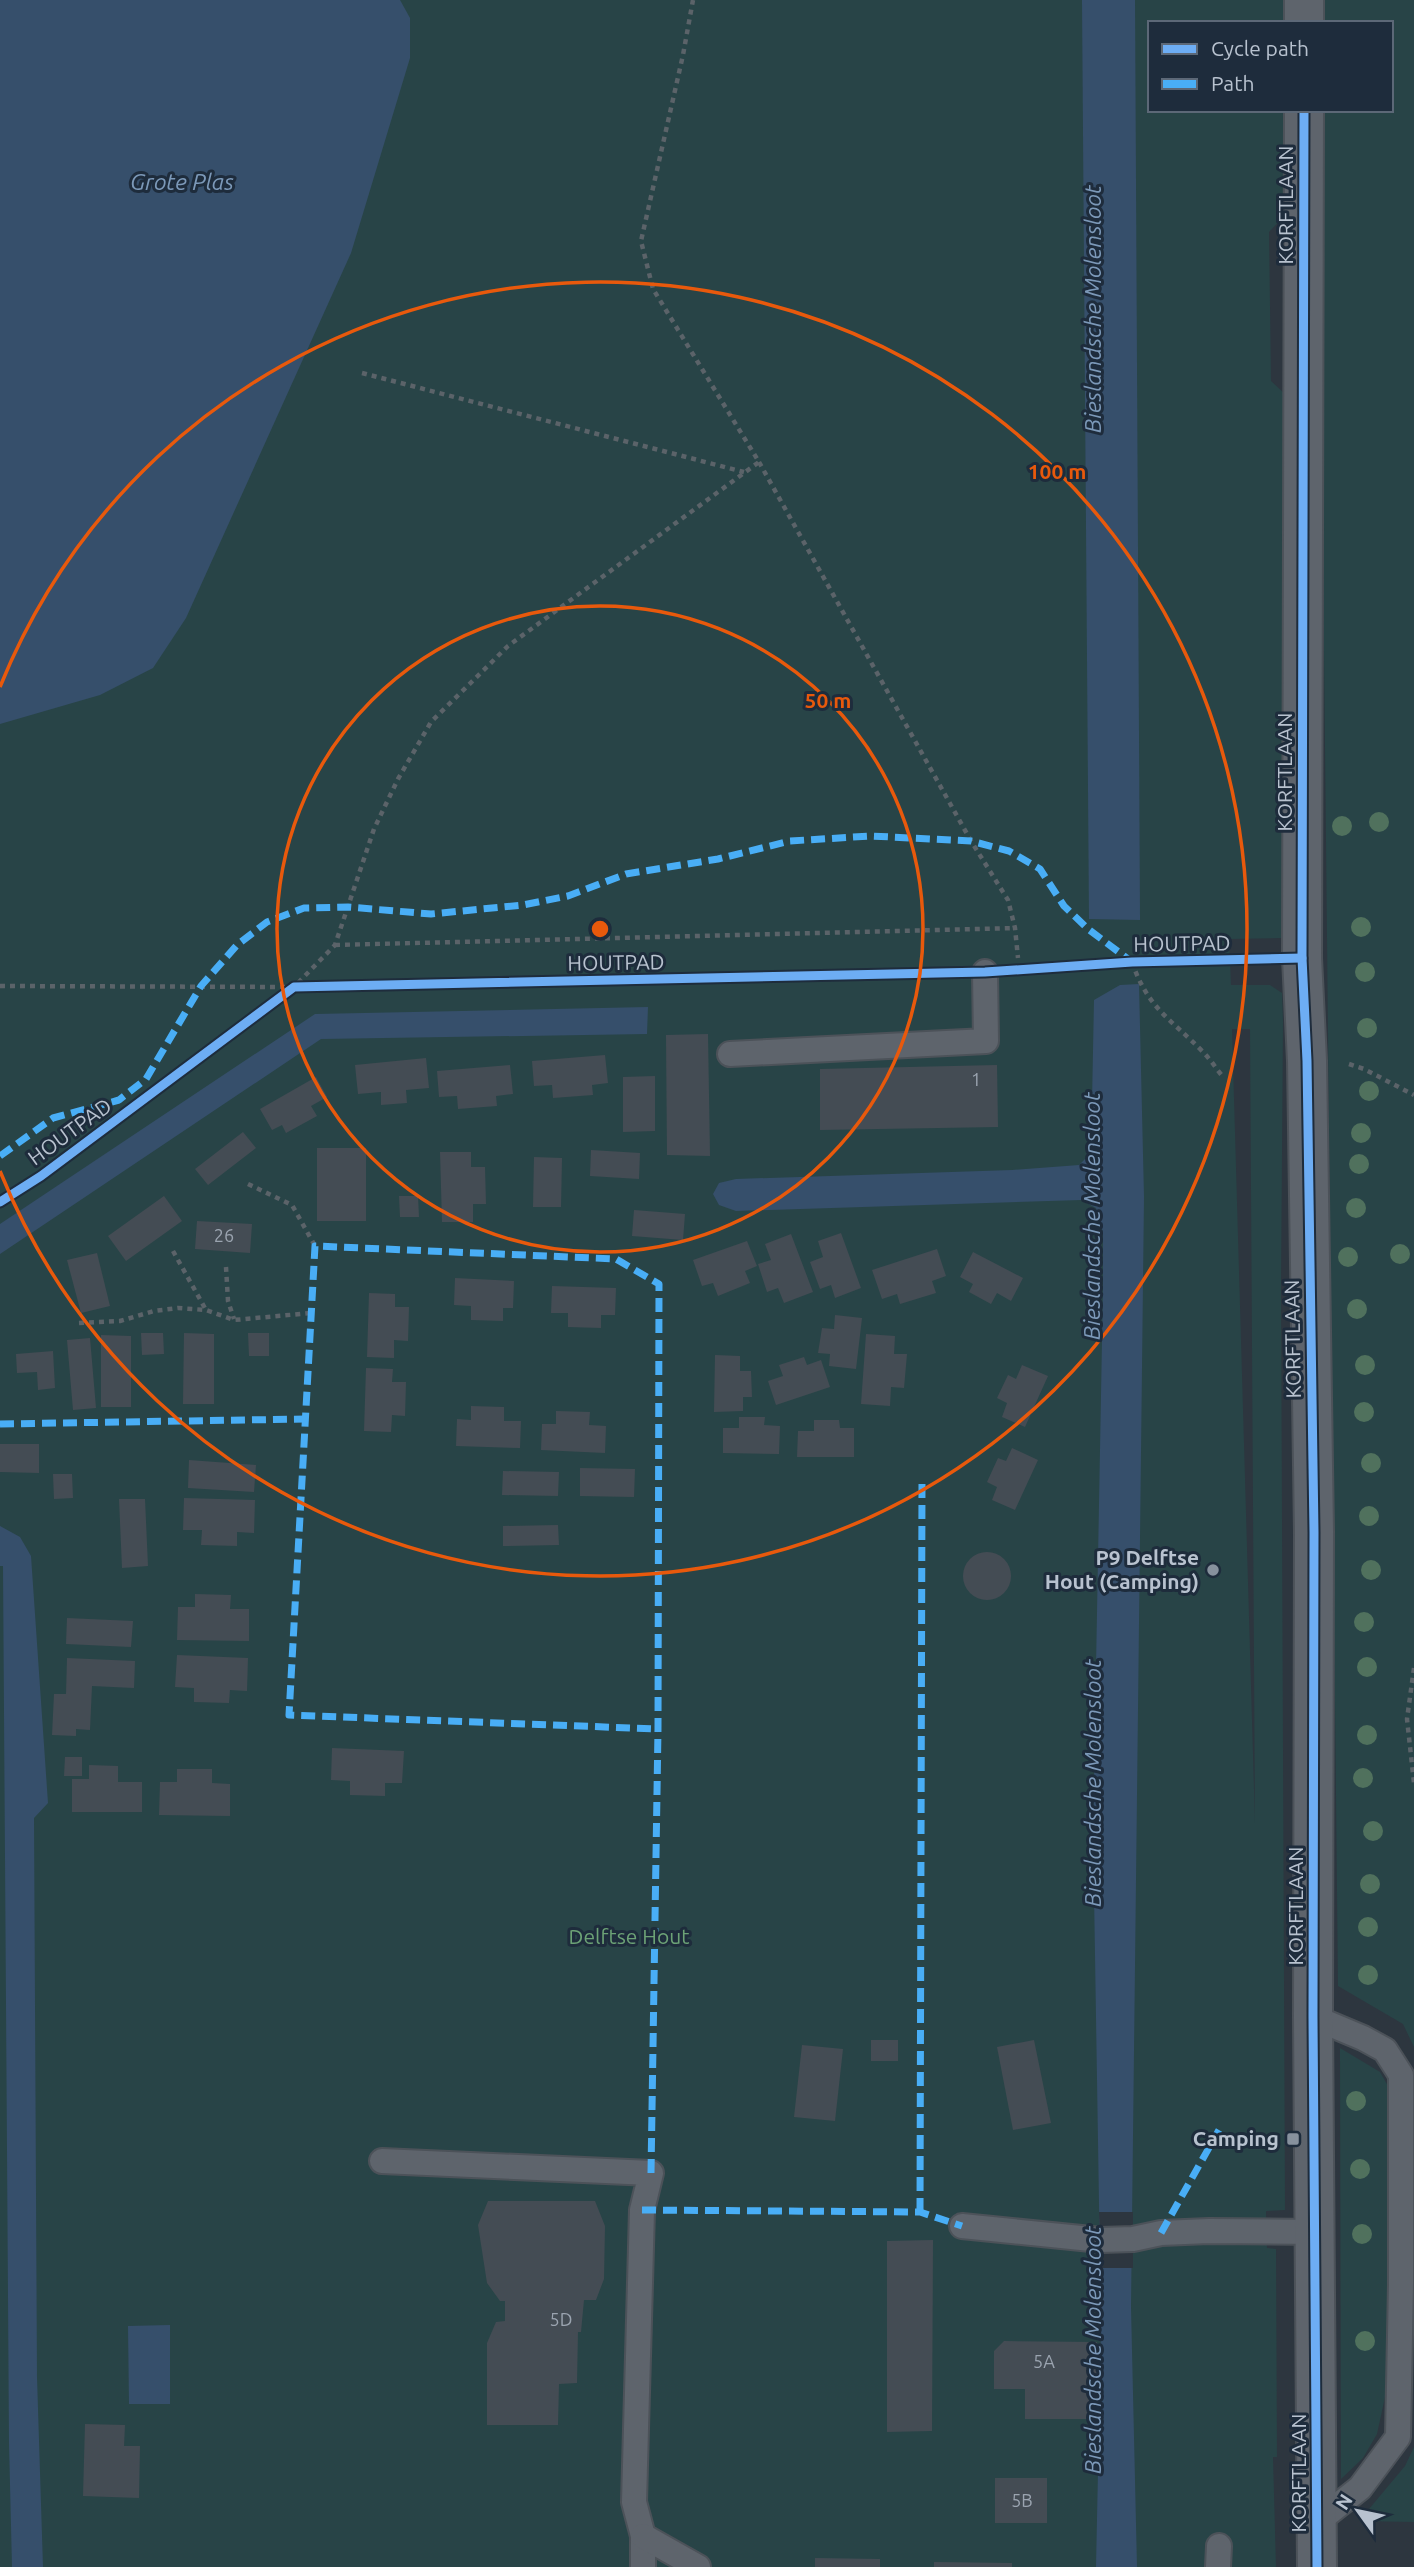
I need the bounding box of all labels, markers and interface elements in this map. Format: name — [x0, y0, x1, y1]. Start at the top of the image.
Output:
legend — [1148, 21, 1393, 112]
text: Cycle path — [1211, 36, 1309, 60]
text: Path — [1211, 71, 1254, 95]
street label: KORFTLAAN — [1273, 146, 1297, 264]
water label: Grote Plas — [130, 169, 234, 194]
water label: Bieslandsche Molensloot — [1080, 184, 1105, 433]
text: 100 m — [1028, 459, 1086, 483]
text: 50 m — [805, 688, 851, 712]
street label: KORFTLAAN — [1272, 713, 1296, 831]
centre of rings — [588, 917, 612, 941]
street label: HOUTPAD — [1133, 930, 1231, 956]
street label: HOUTPAD — [567, 949, 665, 975]
house number: 1 — [971, 1069, 981, 1089]
water label: Bieslandsche Molensloot — [1079, 1091, 1104, 1340]
street label: HOUTPAD — [23, 1093, 116, 1169]
house number: 26 — [214, 1225, 234, 1245]
street label: KORFTLAAN — [1279, 1279, 1305, 1399]
place label: P9 Delftse Hout (Camping) — [1045, 1545, 1199, 1593]
marker: P9 Delftse Hout (Camping) — [1205, 1562, 1221, 1578]
water label: Bieslandsche Molensloot — [1080, 1658, 1105, 1907]
street label: KORFTLAAN — [1283, 1847, 1307, 1965]
park label: Delftse Hout — [569, 1924, 689, 1948]
place label: Camping — [1193, 2126, 1279, 2150]
marker: Camping — [1285, 2131, 1301, 2147]
water label: Bieslandsche Molensloot — [1080, 2225, 1105, 2474]
house number: 5D — [550, 2309, 572, 2329]
house number: 5A — [1033, 2351, 1055, 2371]
street label: KORFTLAAN — [1286, 2414, 1310, 2532]
north arrow — [1323, 2476, 1393, 2546]
house number: 5B — [1011, 2490, 1033, 2510]
text: N — [1331, 2490, 1357, 2514]

